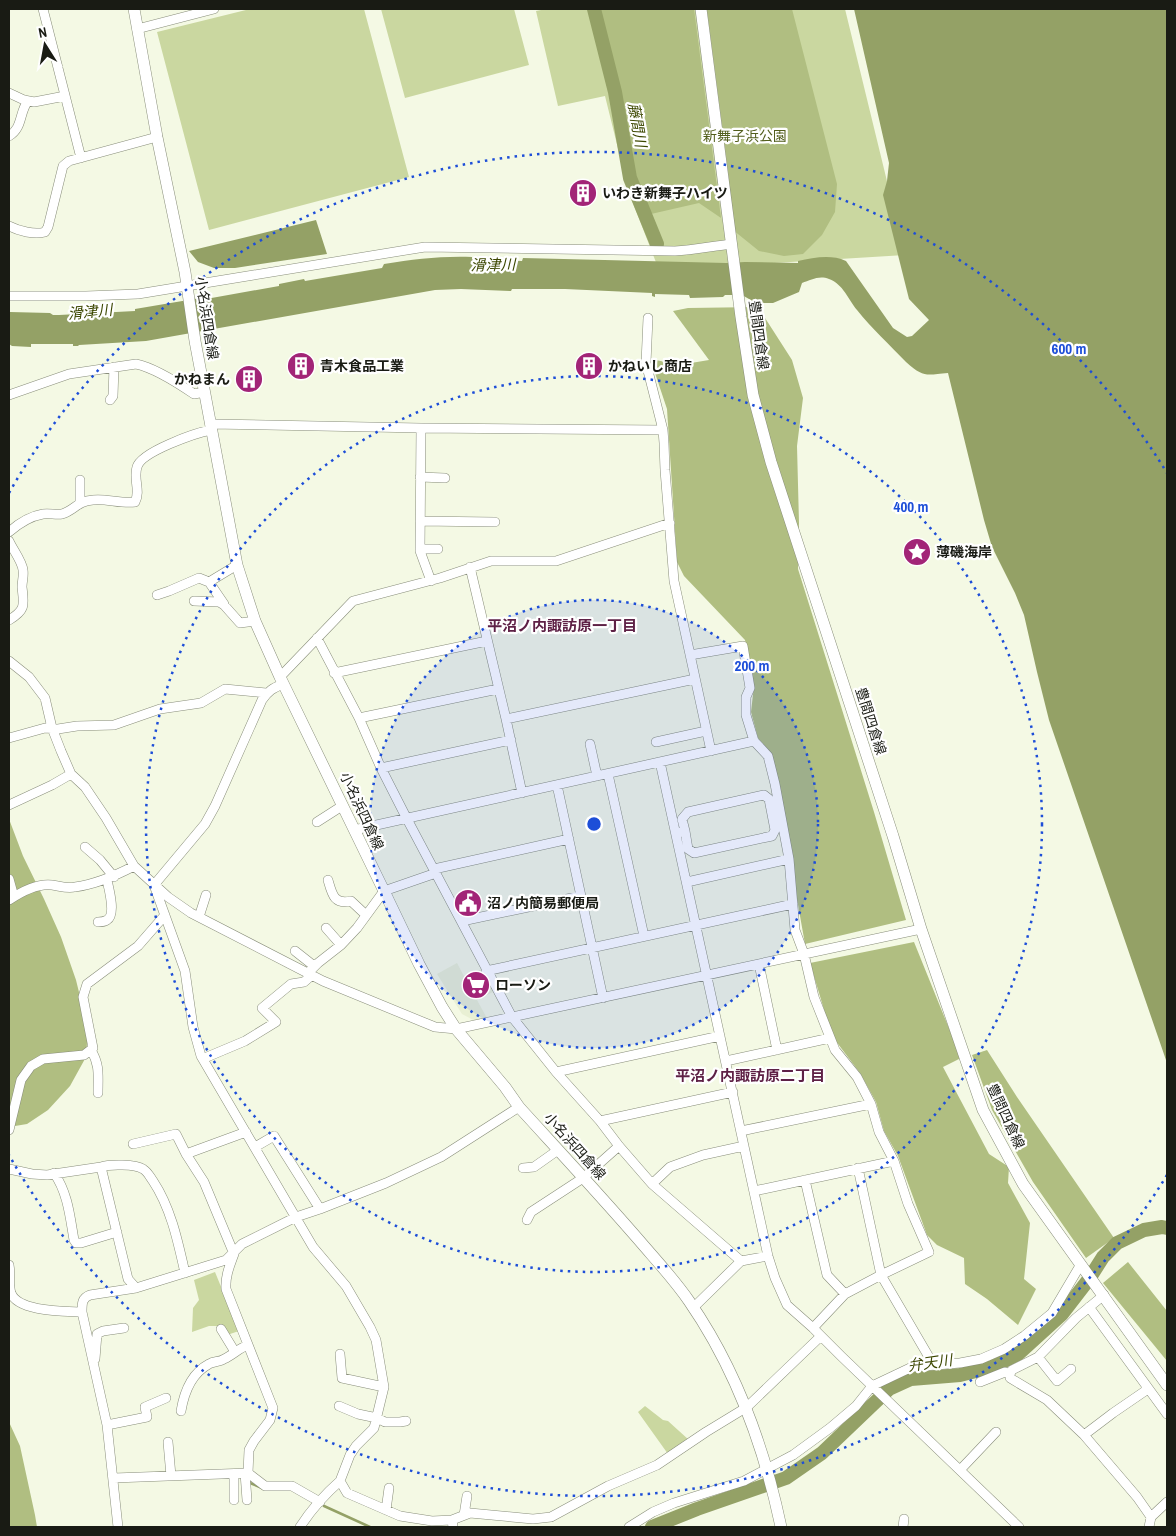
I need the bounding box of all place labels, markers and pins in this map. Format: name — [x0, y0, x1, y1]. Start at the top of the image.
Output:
building icon: いわき新舞子ハイツ — [568, 178, 598, 208]
place label: いわき新舞子ハイツ — [602, 184, 728, 202]
building icon: 青木食品工業 — [286, 351, 316, 381]
building icon: かねいし商店 — [574, 351, 604, 381]
place label: 青木食品工業 — [320, 357, 404, 375]
place label: かねいし商店 — [608, 357, 692, 375]
building icon: かねまん — [234, 364, 264, 394]
place label: かねまん — [174, 370, 230, 388]
place icon: 薄磯海岸 — [902, 537, 932, 567]
place label: 薄磯海岸 — [936, 543, 992, 561]
centre of rings — [585, 815, 603, 833]
public building icon: 沼ノ内簡易郵便局 — [453, 888, 483, 918]
place label: 沼ノ内簡易郵便局 — [487, 894, 599, 912]
supermarket icon: ローソン — [461, 970, 491, 1000]
place label: ローソン — [495, 976, 551, 994]

